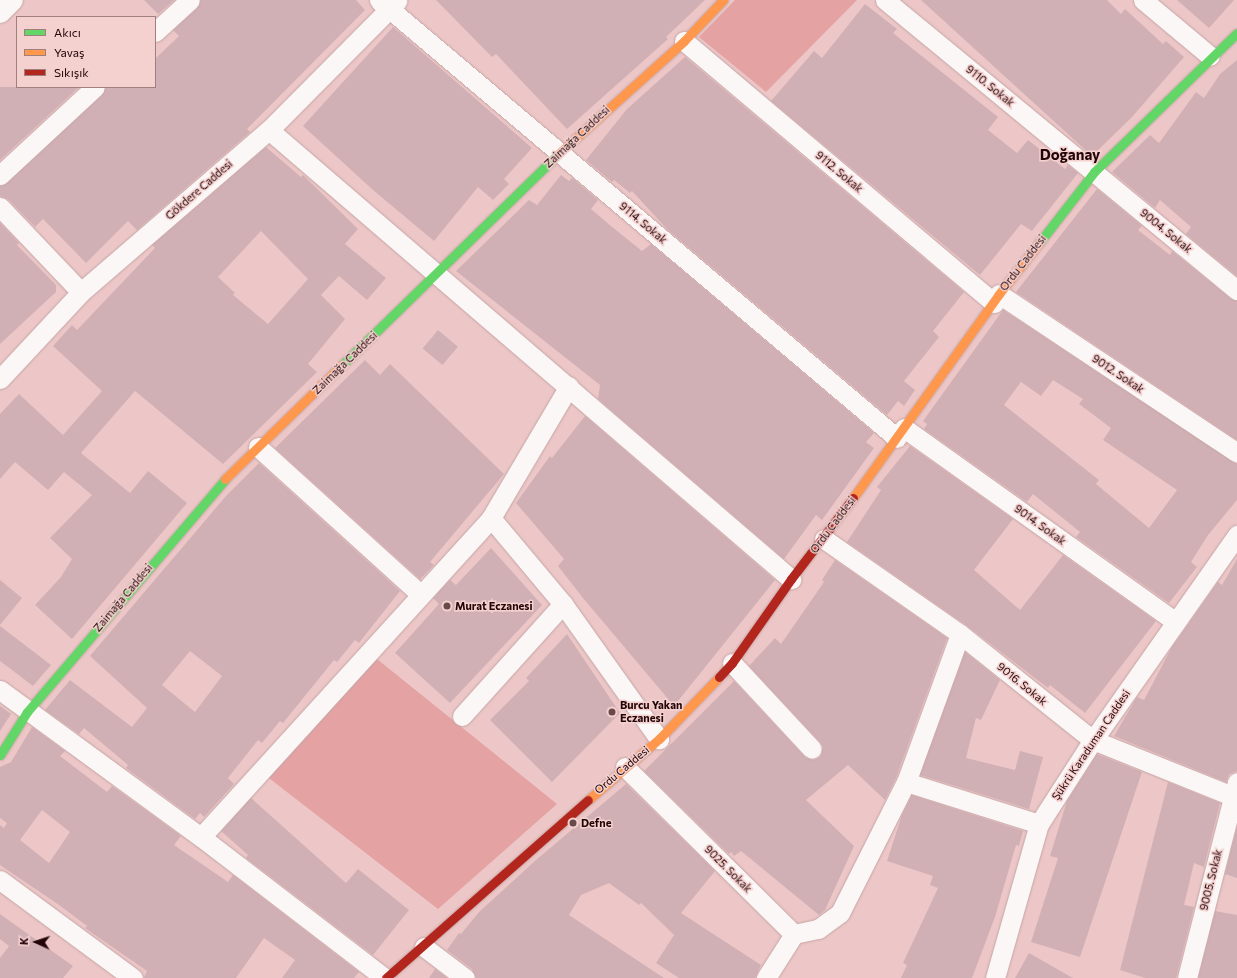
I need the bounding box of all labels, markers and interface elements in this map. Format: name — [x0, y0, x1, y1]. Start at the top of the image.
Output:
legend — [16, 16, 156, 88]
text: Akıcı — [54, 25, 81, 39]
text: Yavaş — [54, 45, 85, 59]
street label: 9110. Sokak — [963, 62, 1017, 110]
text: Sıkışık — [54, 65, 89, 79]
street label: Zaimağa Caddesi — [542, 103, 612, 171]
district label: Doğanay — [1040, 146, 1100, 164]
street label: 9112. Sokak — [813, 148, 865, 196]
street label: Gökdere Caddesi — [163, 157, 235, 223]
street label: 9114. Sokak — [617, 199, 669, 247]
street label: 9004. Sokak — [1137, 206, 1195, 256]
street label: Ordu Caddesi — [997, 232, 1049, 294]
street label: Zaimağa Caddesi — [310, 329, 380, 397]
street label: 9012. Sokak — [1089, 352, 1147, 396]
street label: Ordu Caddesi — [807, 494, 859, 556]
street label: 9014. Sokak — [1012, 502, 1068, 548]
street label: Zaimağa Caddesi — [91, 561, 155, 635]
place label: Murat Eczanesi — [455, 599, 532, 613]
marker: Murat Eczanesi — [442, 601, 452, 611]
street label: 9016. Sokak — [994, 660, 1050, 708]
street label: Şükrü Karaduman Caddesi — [1049, 687, 1133, 803]
place label: Burcu Yakan Eczanesi — [620, 699, 682, 725]
marker: Burcu Yakan Eczanesi — [607, 707, 617, 717]
street label: Ordu Caddesi — [592, 743, 652, 797]
place label: Defne — [581, 816, 611, 830]
marker: Defne — [568, 818, 578, 828]
street label: 9025. Sokak — [702, 843, 754, 895]
street label: 9005. Sokak — [1197, 848, 1225, 912]
north arrow — [16, 922, 56, 962]
text: K — [17, 937, 30, 946]

